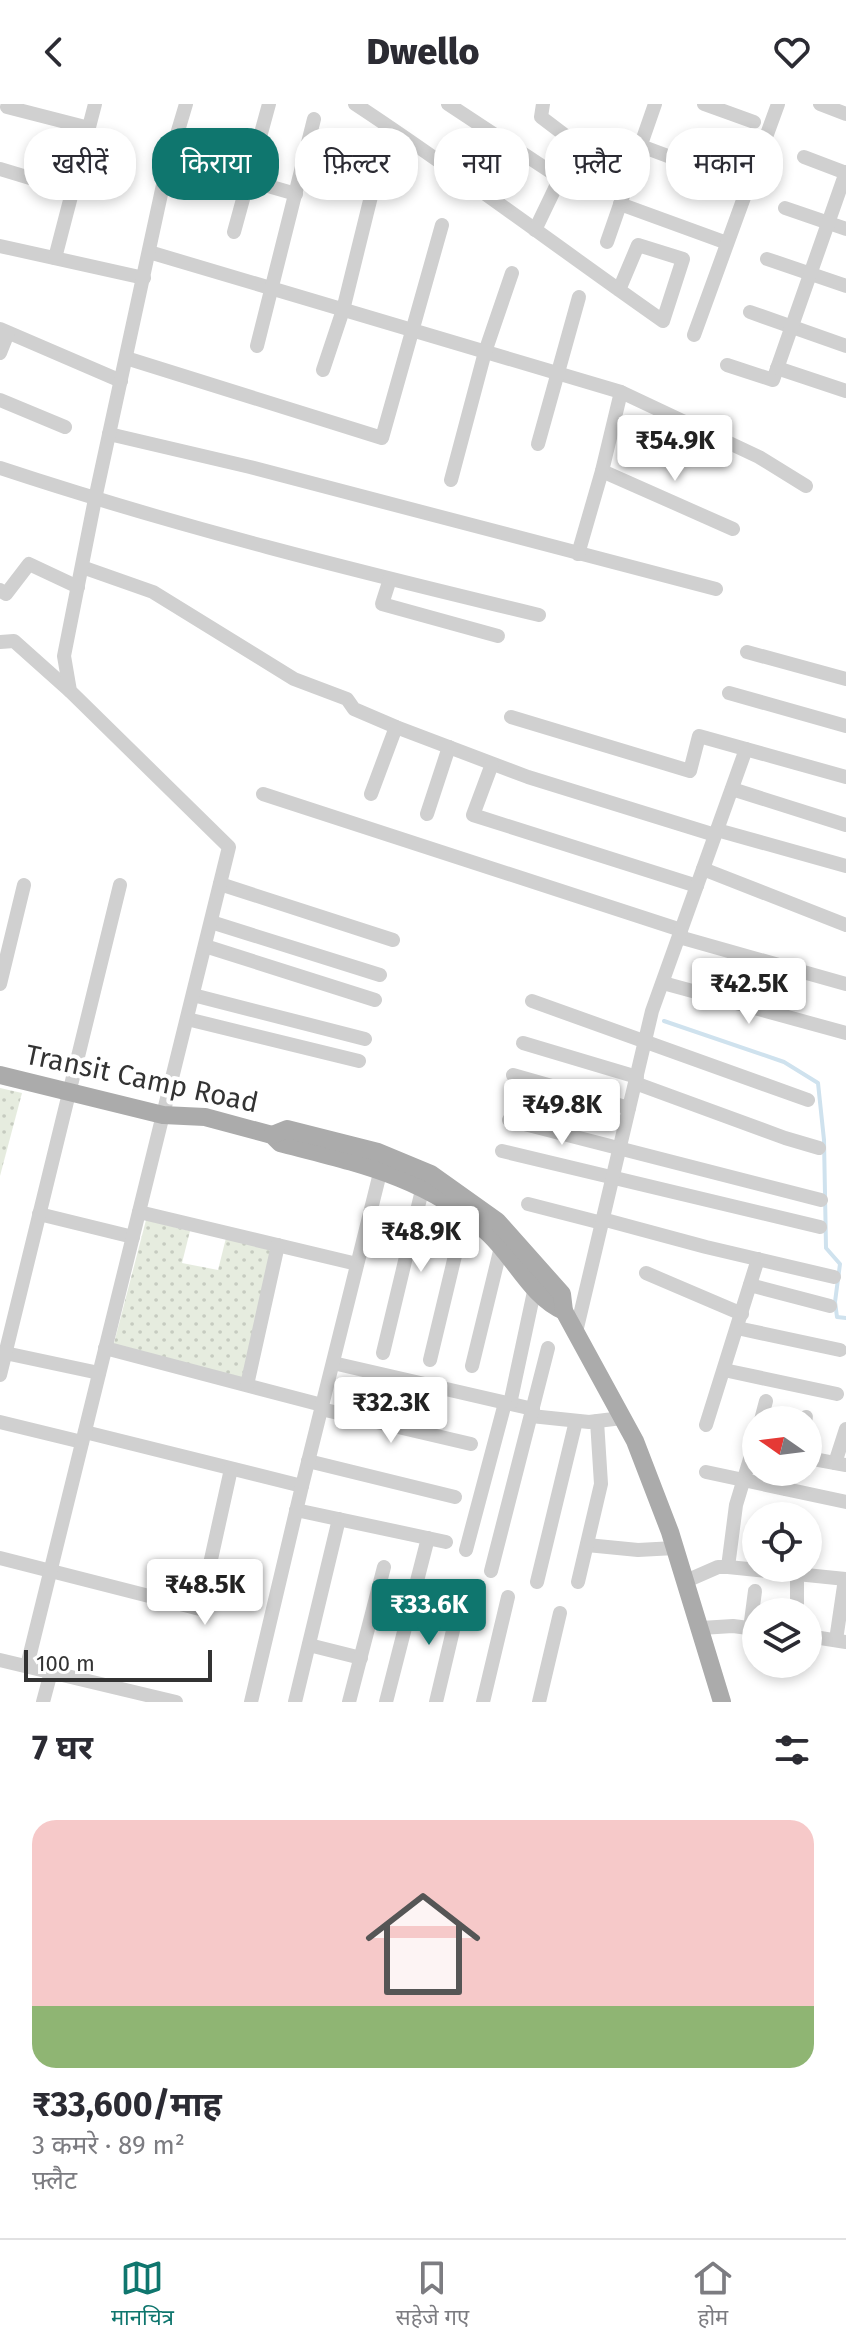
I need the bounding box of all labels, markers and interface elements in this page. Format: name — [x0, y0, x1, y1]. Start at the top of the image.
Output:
icon: back — [32, 30, 76, 74]
text: Dwello — [366, 30, 480, 74]
icon: heart — [770, 30, 814, 74]
chip: खरीदें — [24, 128, 136, 200]
chip: किराया — [152, 128, 279, 200]
chip: फ़िल्टर — [295, 128, 418, 200]
chip: नया — [434, 128, 529, 200]
chip: फ़्लैट — [545, 128, 650, 200]
chip: मकान — [666, 128, 783, 200]
pin: ₹54.9K — [610, 415, 740, 483]
text: ₹54.9K — [635, 425, 715, 456]
pin: ₹42.5K — [684, 958, 814, 1026]
text: ₹42.5K — [710, 968, 788, 999]
street label: Transit Camp Road — [23, 1038, 261, 1119]
pin: ₹49.8K — [497, 1079, 627, 1147]
text: ₹49.8K — [522, 1089, 602, 1120]
pin: ₹48.9K — [356, 1206, 486, 1274]
text: ₹48.9K — [381, 1216, 461, 1247]
pin: ₹32.3K — [326, 1377, 456, 1445]
text: ₹32.3K — [352, 1387, 430, 1418]
north arrow — [742, 1406, 822, 1486]
map controls — [742, 1406, 822, 1678]
button: locate — [742, 1502, 822, 1582]
pin: ₹48.5K — [140, 1559, 270, 1627]
text: ₹48.5K — [165, 1569, 245, 1600]
pin: ₹33.6K — [364, 1579, 494, 1647]
text: ₹33.6K — [390, 1589, 468, 1620]
button: layers — [742, 1598, 822, 1678]
scale bar — [24, 1646, 212, 1682]
text: 100 m — [36, 1650, 95, 1677]
text: 7 घर — [32, 1727, 93, 1768]
icon: filters — [770, 1728, 814, 1772]
icon: home — [351, 1872, 495, 2016]
text: ₹33,600/माह — [32, 2084, 222, 2125]
text: 3 कमरे · 89 m² — [32, 2130, 185, 2161]
text: फ़्लैट — [32, 2165, 77, 2196]
tab: मानचित्र — [111, 2256, 174, 2334]
tab: सहेजे गए — [396, 2256, 469, 2334]
tab: होम — [691, 2256, 735, 2334]

